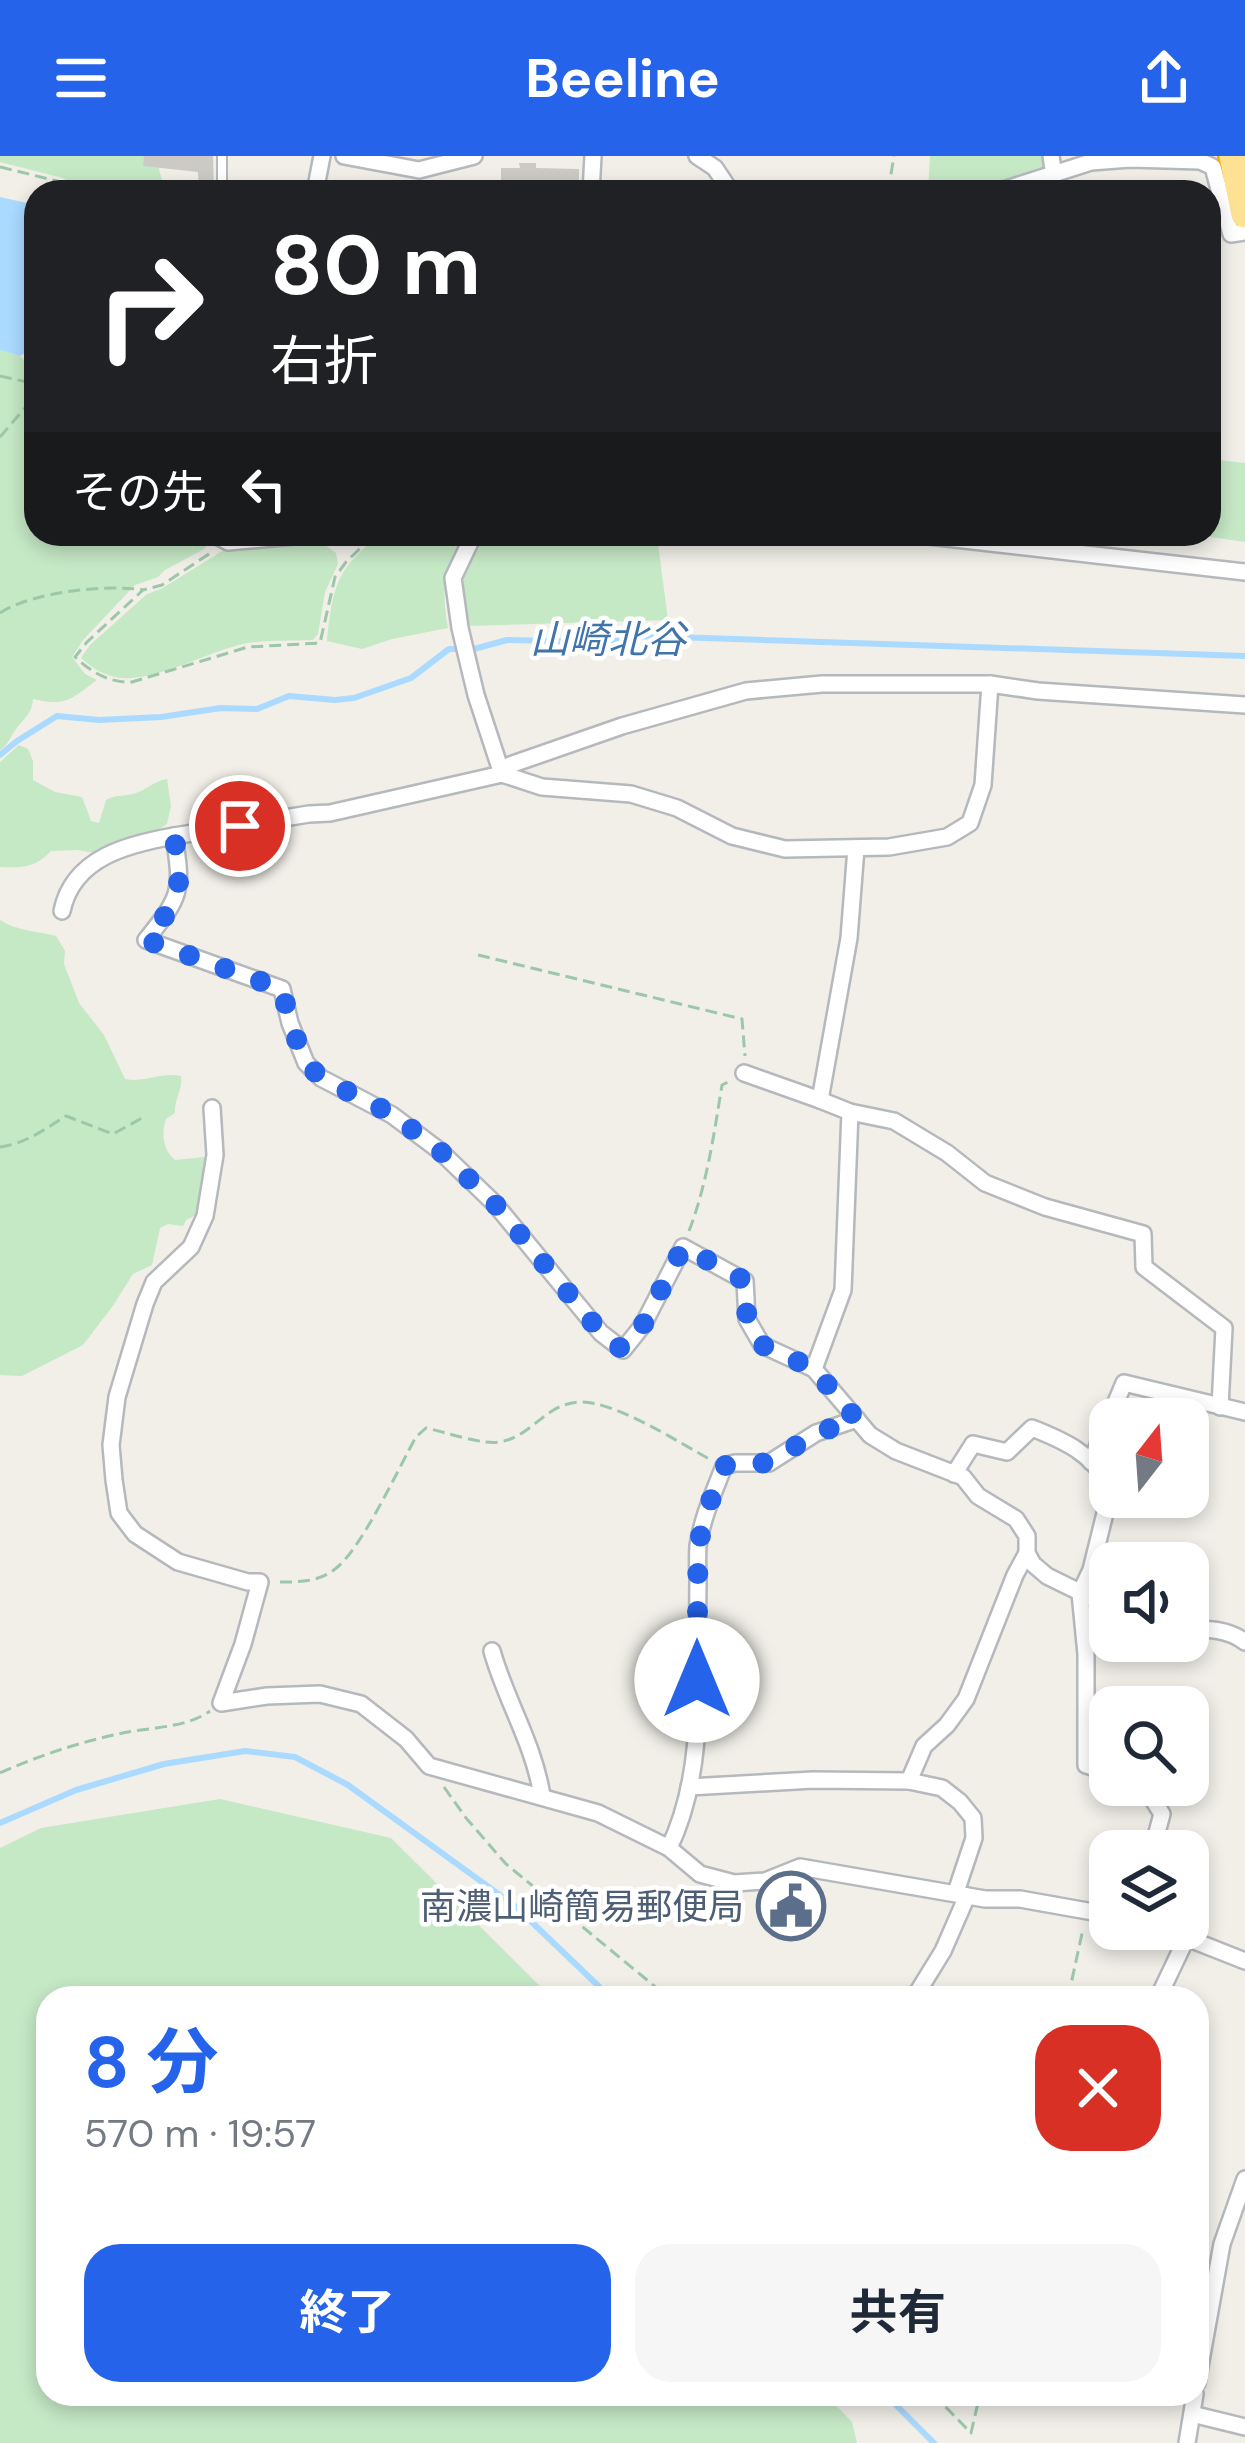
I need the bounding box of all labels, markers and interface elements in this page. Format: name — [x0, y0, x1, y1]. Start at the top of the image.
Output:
text: Beeline — [525, 43, 720, 114]
icon: menu — [48, 45, 114, 111]
icon: share — [1131, 45, 1197, 111]
text: 80 m — [270, 211, 481, 320]
icon: right — [72, 228, 228, 384]
text: 右折 — [270, 326, 378, 397]
icon: left — [231, 456, 297, 522]
text: その先 — [72, 463, 207, 522]
water label: 山崎北谷 — [530, 614, 689, 665]
pin — [189, 775, 291, 877]
icon: arrive — [207, 793, 273, 859]
north arrow — [1089, 1398, 1209, 1518]
map controls — [1089, 1398, 1209, 1950]
button: sound — [1089, 1542, 1209, 1662]
position arrow — [634, 1617, 760, 1743]
button: search — [1089, 1686, 1209, 1806]
button: layers — [1089, 1830, 1209, 1950]
public building icon: 南濃山崎簡易郵便局 — [756, 1871, 826, 1941]
place label: 南濃山崎簡易郵便局 — [420, 1883, 744, 1930]
text: 8 分 — [84, 2016, 219, 2109]
button: close — [1035, 2025, 1161, 2151]
text: 570 m · 19:57 — [84, 2108, 316, 2159]
button: 終了 — [84, 2244, 611, 2382]
button: 共有 — [635, 2244, 1161, 2382]

